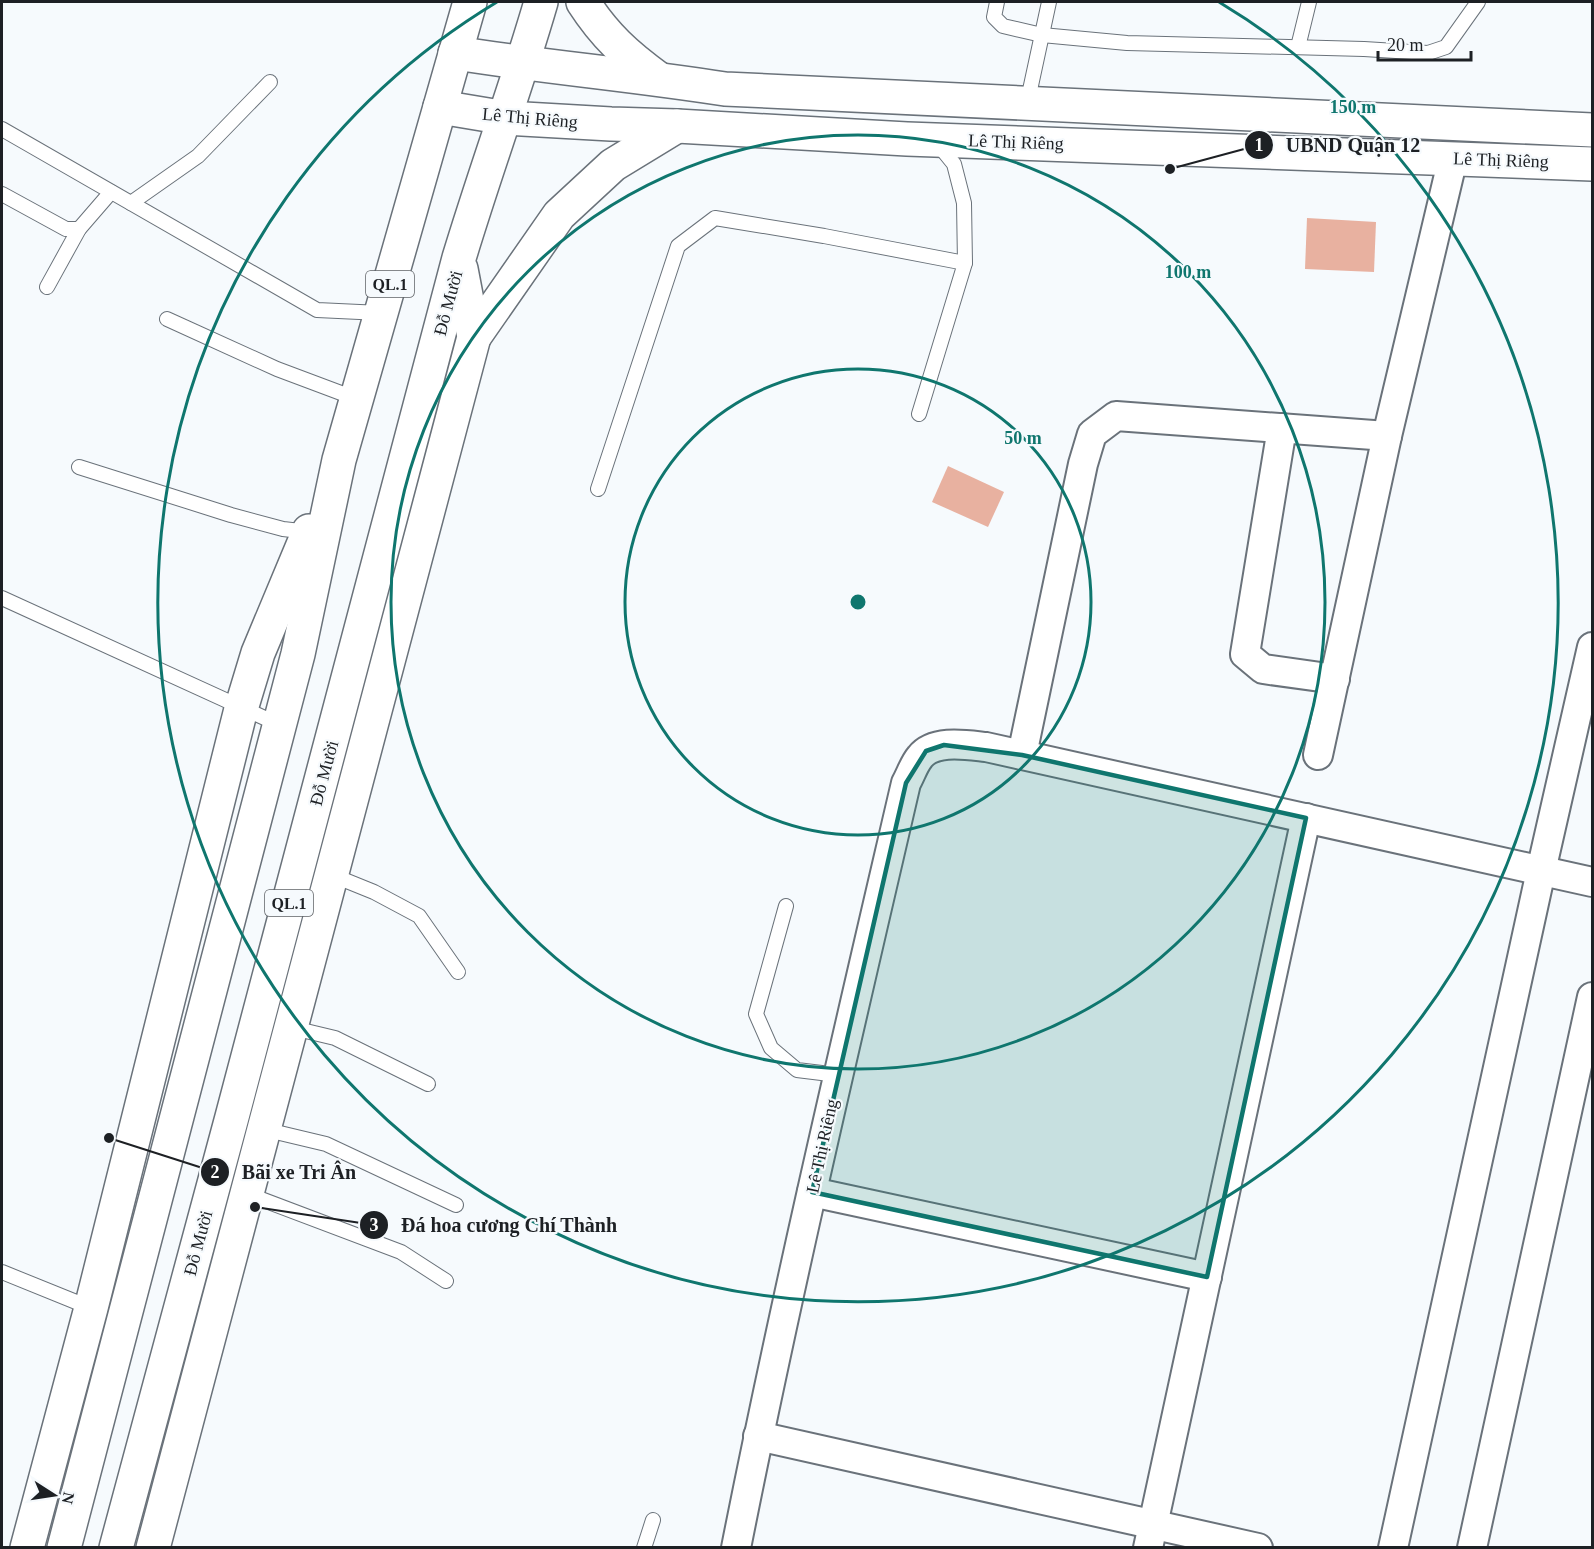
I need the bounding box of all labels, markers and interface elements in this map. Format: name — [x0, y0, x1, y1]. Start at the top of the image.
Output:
scale bar — [1378, 24, 1471, 62]
text: 20 m — [1387, 35, 1424, 55]
text: 150 m — [1330, 97, 1376, 117]
street label: Lê Thị Riêng — [481, 104, 579, 132]
callout: UBND Quận 12 — [1244, 126, 1433, 164]
street label: Lê Thị Riêng — [968, 130, 1064, 154]
text: UBND Quận 12 — [1286, 134, 1420, 157]
text: 1 — [1255, 135, 1264, 155]
street label: Lê Thị Riêng — [1453, 148, 1549, 172]
text: 100 m — [1165, 262, 1211, 282]
street label: Đỗ Mười — [430, 268, 466, 338]
road number: QL.1 — [366, 271, 414, 297]
text: 50 m — [1004, 428, 1042, 448]
centre of rings — [848, 592, 868, 612]
street label: Đỗ Mười — [306, 738, 342, 808]
road number: QL.1 — [265, 890, 313, 916]
street label: Lê Thị Riêng — [802, 1097, 842, 1195]
callout: Bãi xe Tri Ân — [200, 1153, 368, 1191]
text: Bãi xe Tri Ân — [242, 1160, 356, 1183]
text: 2 — [211, 1162, 220, 1182]
callout: Đá hoa cương Chí Thành — [359, 1206, 629, 1244]
street label: Đỗ Mười — [180, 1208, 216, 1278]
text: Đá hoa cương Chí Thành — [401, 1214, 617, 1237]
text: 3 — [370, 1215, 379, 1235]
north arrow — [24, 1465, 84, 1525]
text: N — [59, 1491, 78, 1506]

